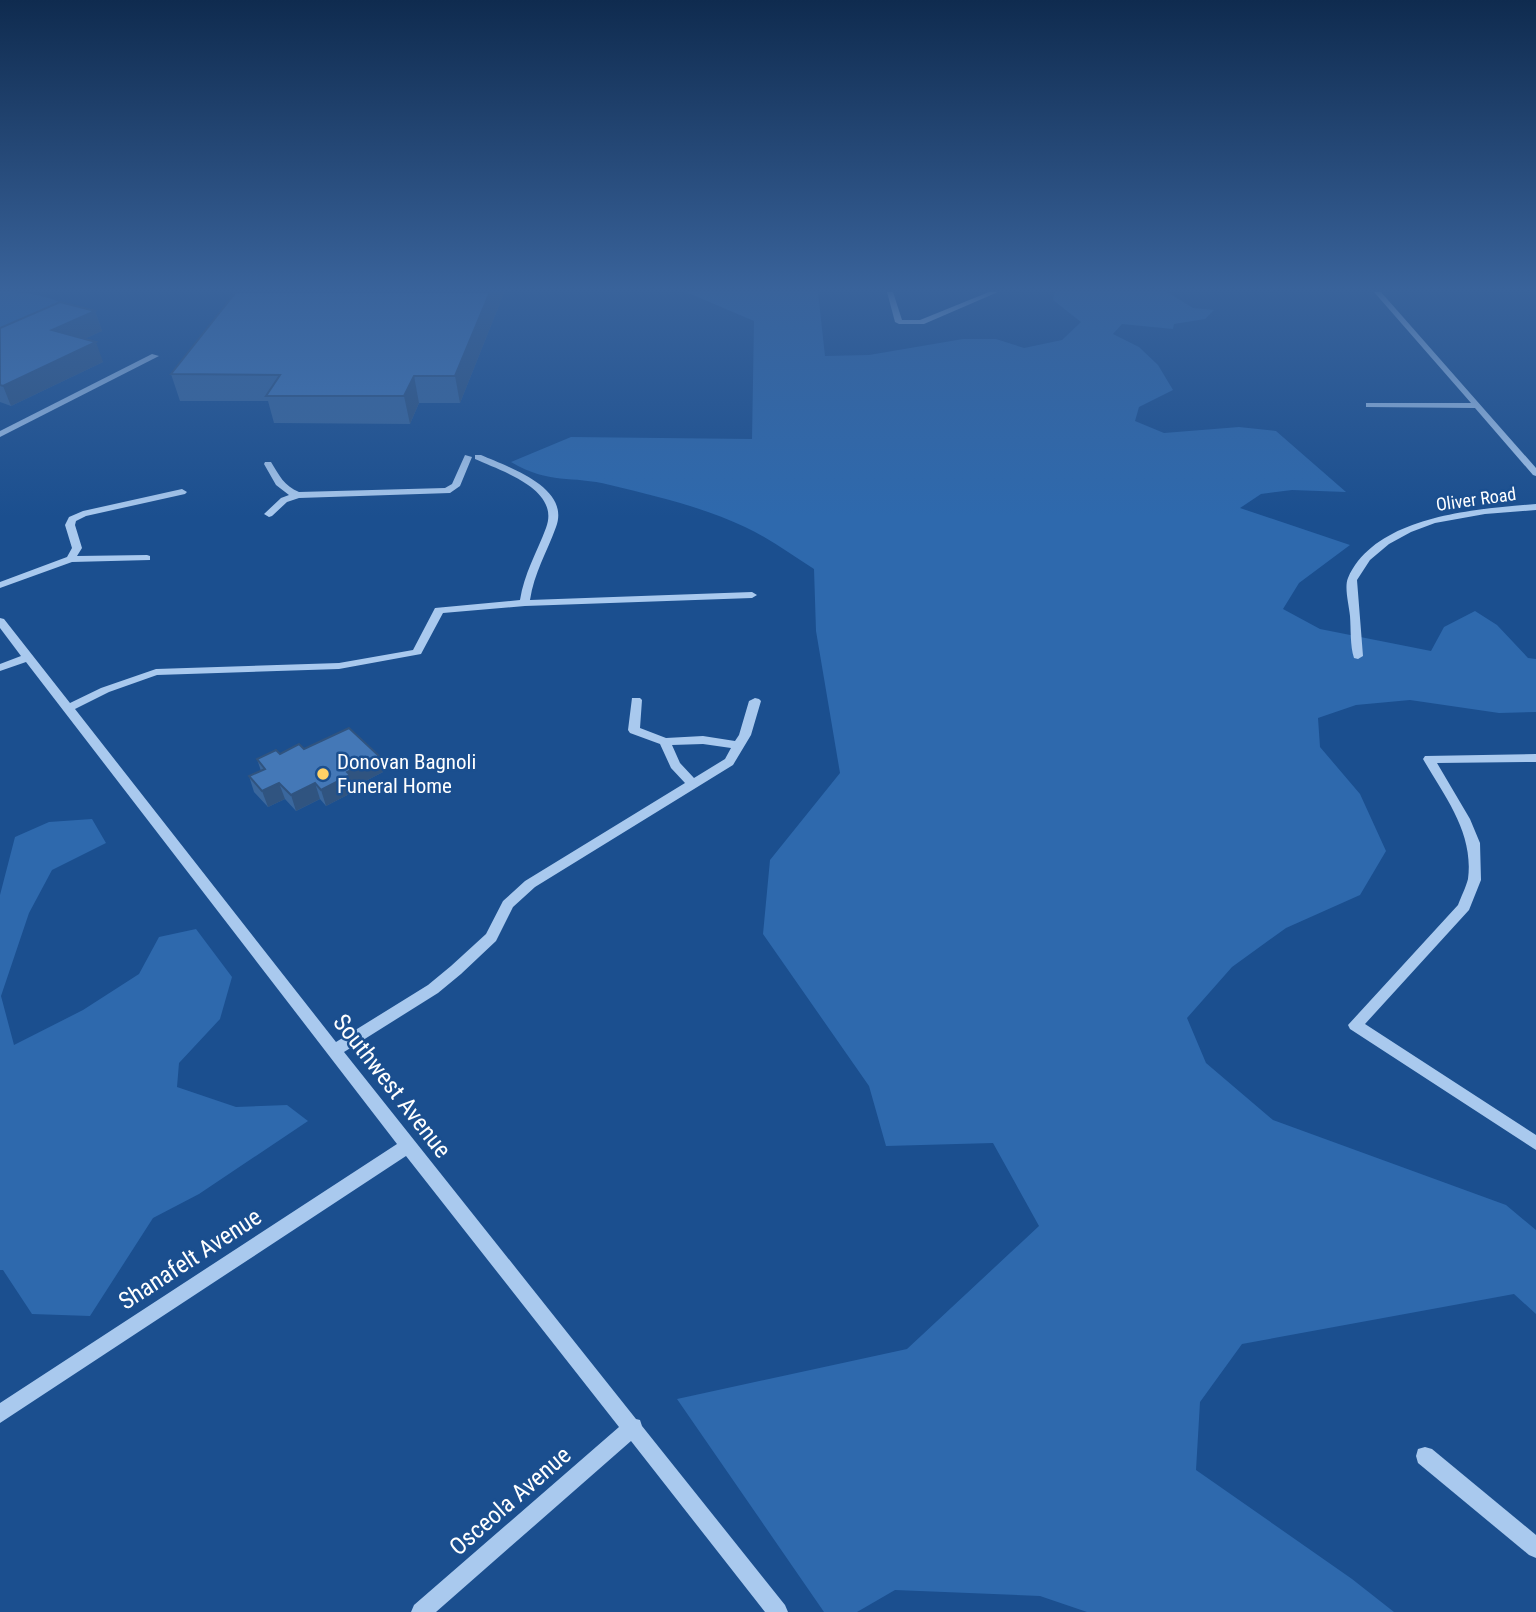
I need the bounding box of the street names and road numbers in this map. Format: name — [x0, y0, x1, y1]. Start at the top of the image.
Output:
street label: Oliver Road — [1435, 483, 1517, 515]
street label: Southwest Avenue — [327, 1009, 457, 1163]
street label: Shanafelt Avenue — [113, 1202, 267, 1316]
street label: Osceola Avenue — [444, 1441, 576, 1561]

